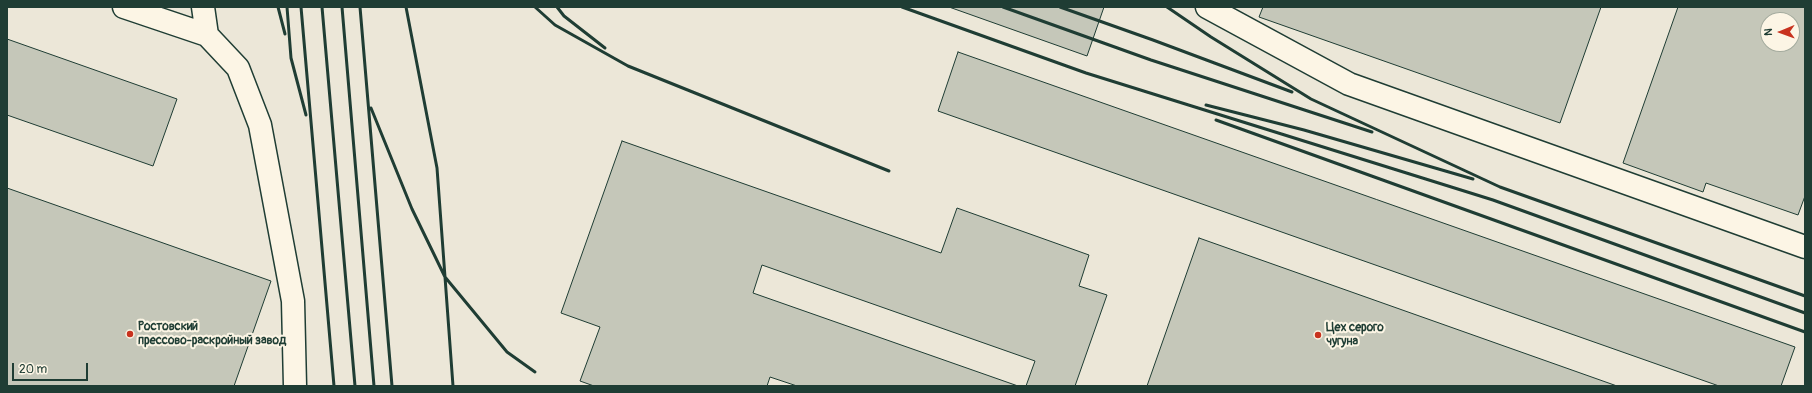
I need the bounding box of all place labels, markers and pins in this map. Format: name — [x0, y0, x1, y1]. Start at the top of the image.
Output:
place label: Ростовский прессово-раскройный завод — [138, 320, 286, 348]
place label: Цех серого чугуна — [1326, 321, 1384, 349]
marker: Ростовский прессово-раскройный завод — [125, 329, 135, 339]
marker: Цех серого чугуна — [1313, 330, 1323, 340]

